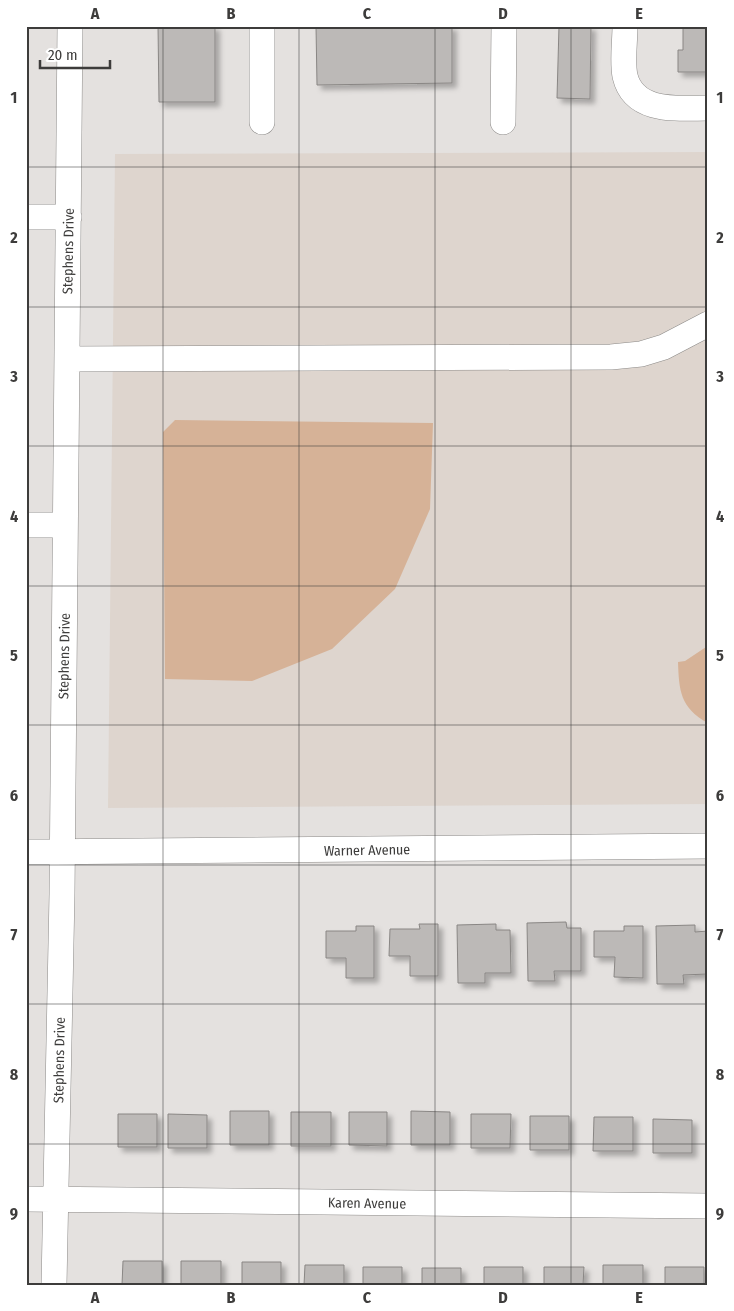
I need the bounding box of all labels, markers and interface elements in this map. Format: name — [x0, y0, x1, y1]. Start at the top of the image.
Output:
text: A — [90, 4, 100, 23]
text: B — [227, 4, 236, 23]
text: C — [363, 4, 372, 23]
text: D — [498, 4, 508, 23]
text: E — [635, 4, 643, 23]
scale bar — [40, 38, 110, 70]
text: 20 m — [48, 46, 78, 64]
text: 1 — [11, 88, 17, 107]
text: 1 — [717, 88, 723, 107]
street label: Stephens Drive — [59, 208, 78, 294]
text: 2 — [9, 228, 18, 247]
text: 2 — [715, 228, 724, 247]
text: 3 — [9, 367, 18, 386]
text: 3 — [715, 367, 724, 386]
text: 4 — [10, 507, 18, 526]
text: 4 — [716, 507, 724, 526]
street label: Stephens Drive — [55, 613, 74, 699]
text: 5 — [10, 646, 18, 665]
text: 5 — [716, 646, 724, 665]
text: 6 — [10, 786, 18, 805]
text: 6 — [716, 786, 724, 805]
street label: Warner Avenue — [324, 841, 410, 860]
text: 7 — [11, 925, 18, 944]
text: 7 — [717, 925, 724, 944]
street label: Stephens Drive — [50, 1017, 69, 1103]
text: 8 — [10, 1065, 19, 1084]
text: 8 — [716, 1065, 725, 1084]
street label: Karen Avenue — [328, 1194, 406, 1213]
text: 9 — [10, 1204, 18, 1223]
text: 9 — [716, 1204, 724, 1223]
text: A — [90, 1288, 100, 1307]
text: B — [227, 1288, 236, 1307]
text: C — [363, 1288, 372, 1307]
text: D — [498, 1288, 508, 1307]
text: E — [635, 1288, 643, 1307]

